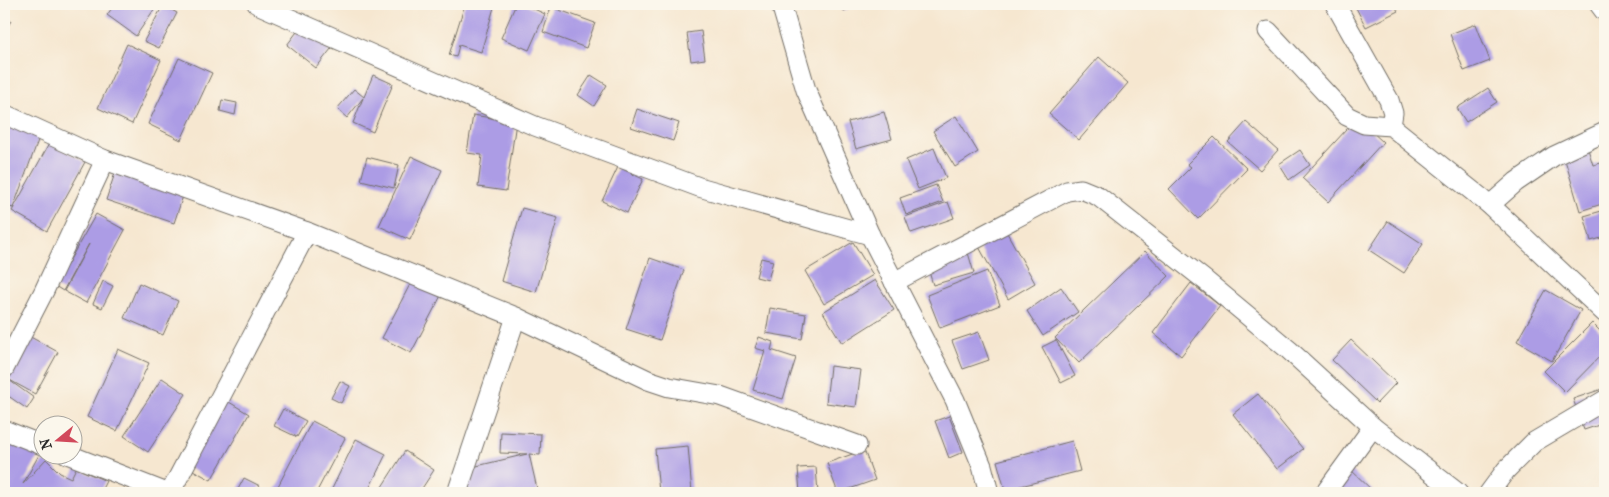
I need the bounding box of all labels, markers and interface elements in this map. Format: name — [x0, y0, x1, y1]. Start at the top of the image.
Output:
north arrow — [32, 414, 82, 464]
text: N — [36, 436, 56, 452]

